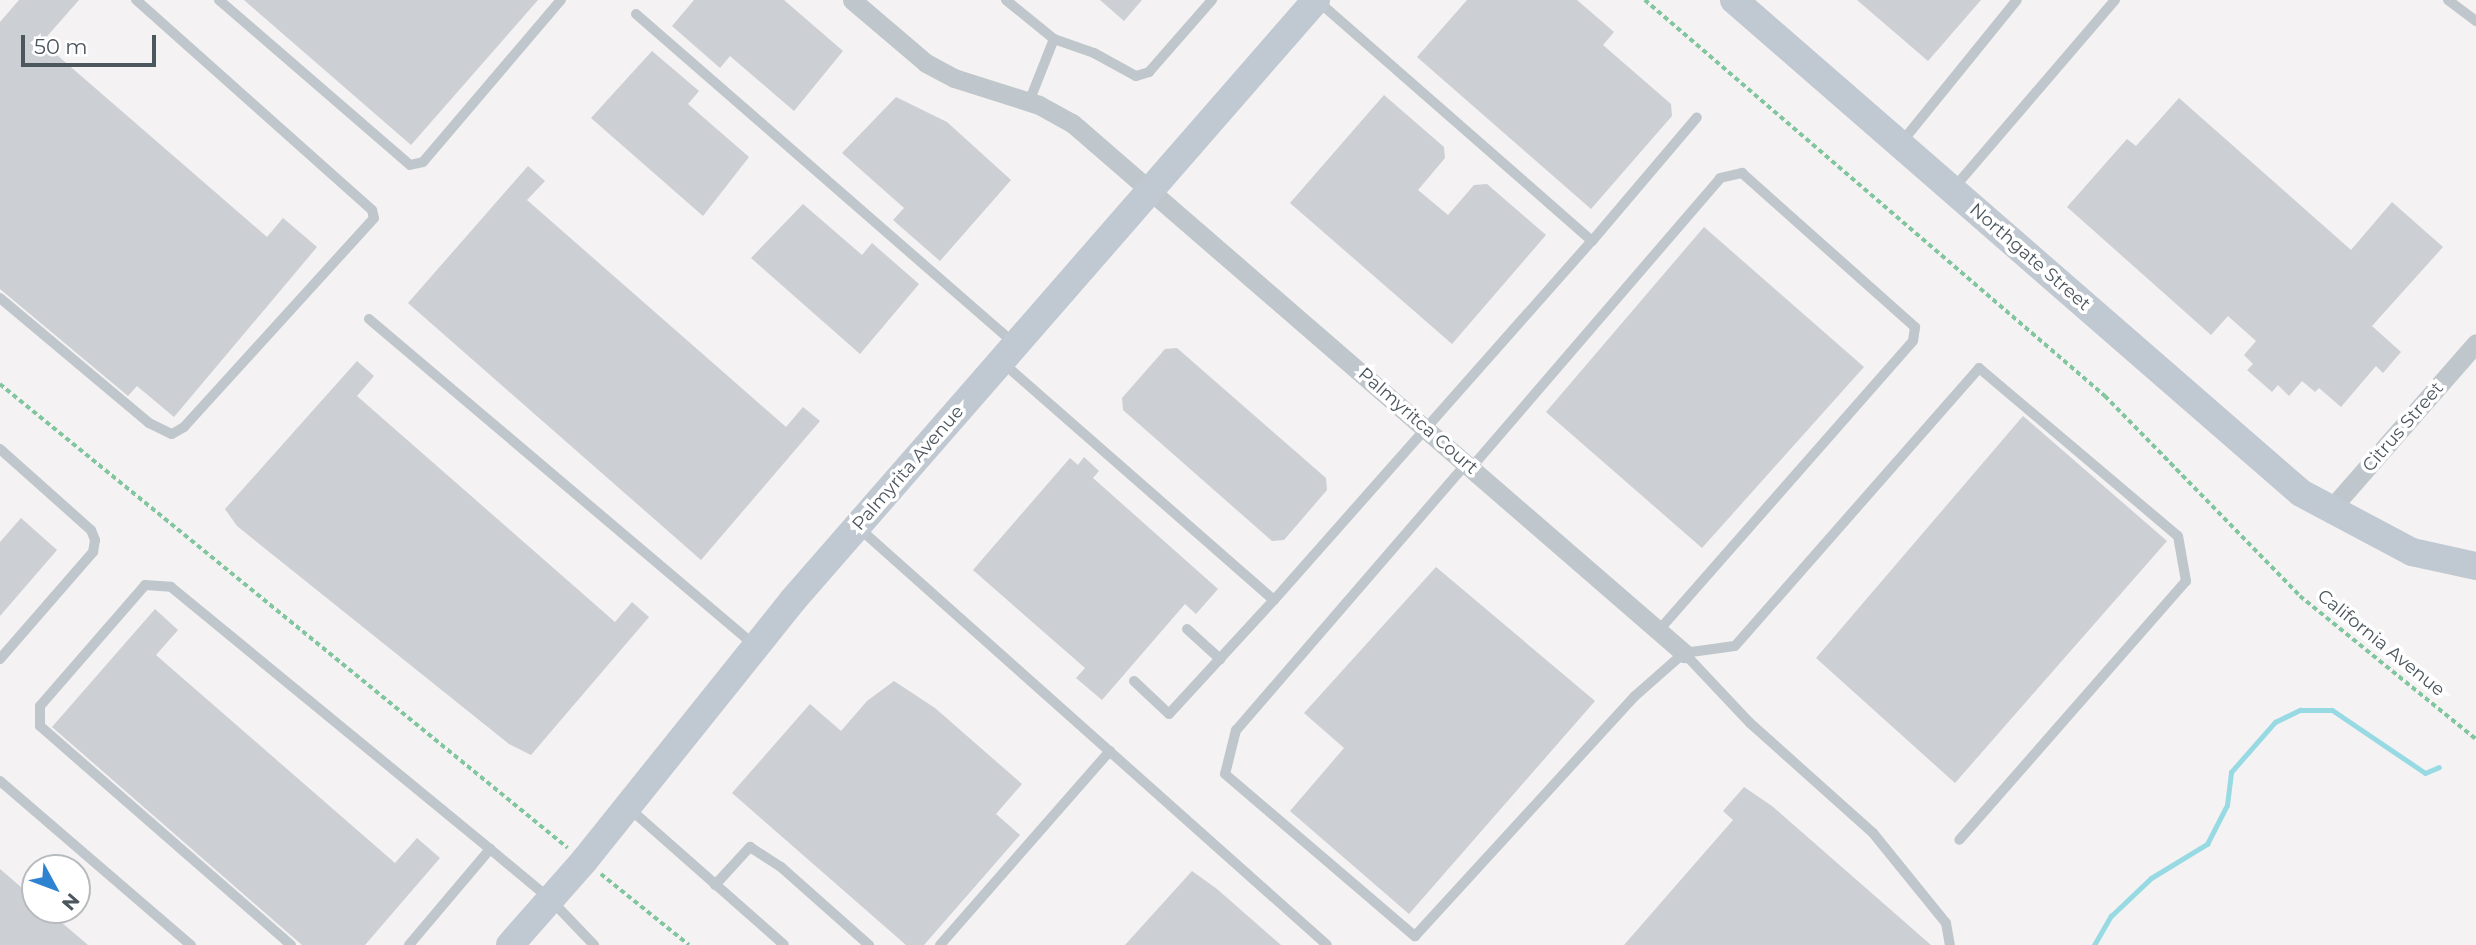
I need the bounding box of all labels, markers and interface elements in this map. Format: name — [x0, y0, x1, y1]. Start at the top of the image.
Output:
scale bar — [24, 21, 159, 65]
text: 50 m — [34, 34, 88, 59]
street label: Northgate Street — [1965, 199, 2095, 315]
street label: Palmyritca Court — [1354, 363, 1482, 479]
street label: Citrus Street — [2358, 378, 2448, 476]
street label: Palmyrita Avenue — [848, 401, 968, 535]
street label: California Avenue — [2313, 585, 2449, 701]
north arrow — [21, 854, 91, 924]
text: N — [57, 888, 84, 915]

